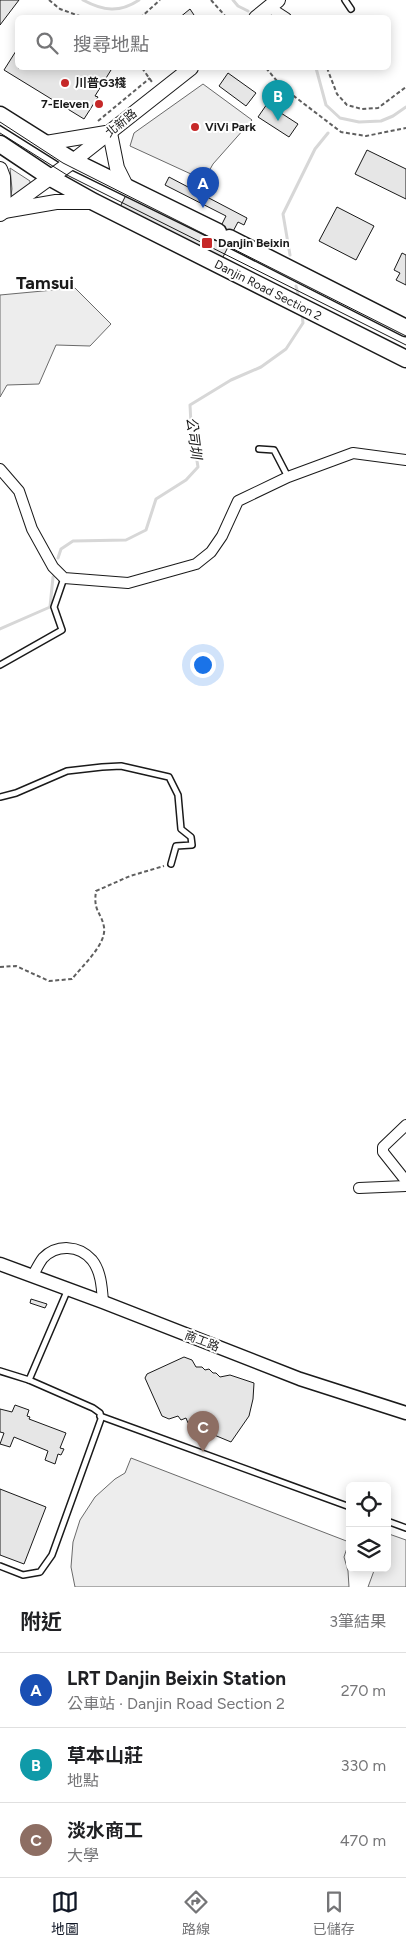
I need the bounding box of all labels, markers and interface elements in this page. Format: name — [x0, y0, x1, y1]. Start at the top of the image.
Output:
search box — [15, 15, 391, 70]
icon: search — [33, 29, 61, 57]
text: 搜尋地點 — [73, 33, 149, 56]
place label: 川普G3棧 — [75, 76, 127, 90]
marker: 川普G3棧 — [59, 77, 71, 89]
pin: B — [262, 80, 294, 121]
place label: 7-Eleven — [41, 97, 89, 111]
marker: 7-Eleven — [93, 98, 105, 110]
street label: 北新路 — [103, 106, 139, 140]
place label: ViVi Park — [205, 120, 257, 134]
marker: ViVi Park — [189, 121, 201, 133]
pin: A — [187, 167, 219, 208]
marker: Danjin Beixin — [200, 236, 214, 250]
place label: Danjin Beixin — [218, 236, 290, 250]
street label: Danjin Road Section 2 — [212, 257, 324, 323]
district label: Tamsui — [16, 272, 74, 294]
water label: 公司圳 — [183, 416, 205, 462]
your location — [190, 652, 216, 678]
street label: 商工路 — [183, 1328, 221, 1354]
pin: C — [187, 1411, 219, 1452]
map controls — [346, 1482, 391, 1572]
button: locate — [346, 1482, 391, 1527]
button: layers — [346, 1527, 391, 1572]
text: 附近 — [20, 1609, 62, 1634]
text: 3筆結果 — [329, 1612, 386, 1631]
text: LRT Danjin Beixin Station — [67, 1667, 286, 1690]
text: A — [30, 1681, 42, 1700]
text: 270 m — [341, 1681, 386, 1700]
text: 公車站 · Danjin Road Section 2 — [67, 1694, 285, 1713]
text: 草本山莊 — [67, 1744, 143, 1767]
text: B — [31, 1756, 41, 1775]
text: 330 m — [341, 1756, 386, 1775]
text: 地點 — [67, 1771, 99, 1790]
text: 淡水商工 — [67, 1819, 143, 1842]
text: C — [30, 1831, 42, 1850]
text: 470 m — [340, 1831, 386, 1850]
text: 大學 — [67, 1846, 99, 1865]
tab: 地圖 — [51, 1888, 79, 1938]
tab: 路線 — [182, 1888, 210, 1938]
tab: 已儲存 — [313, 1888, 355, 1938]

